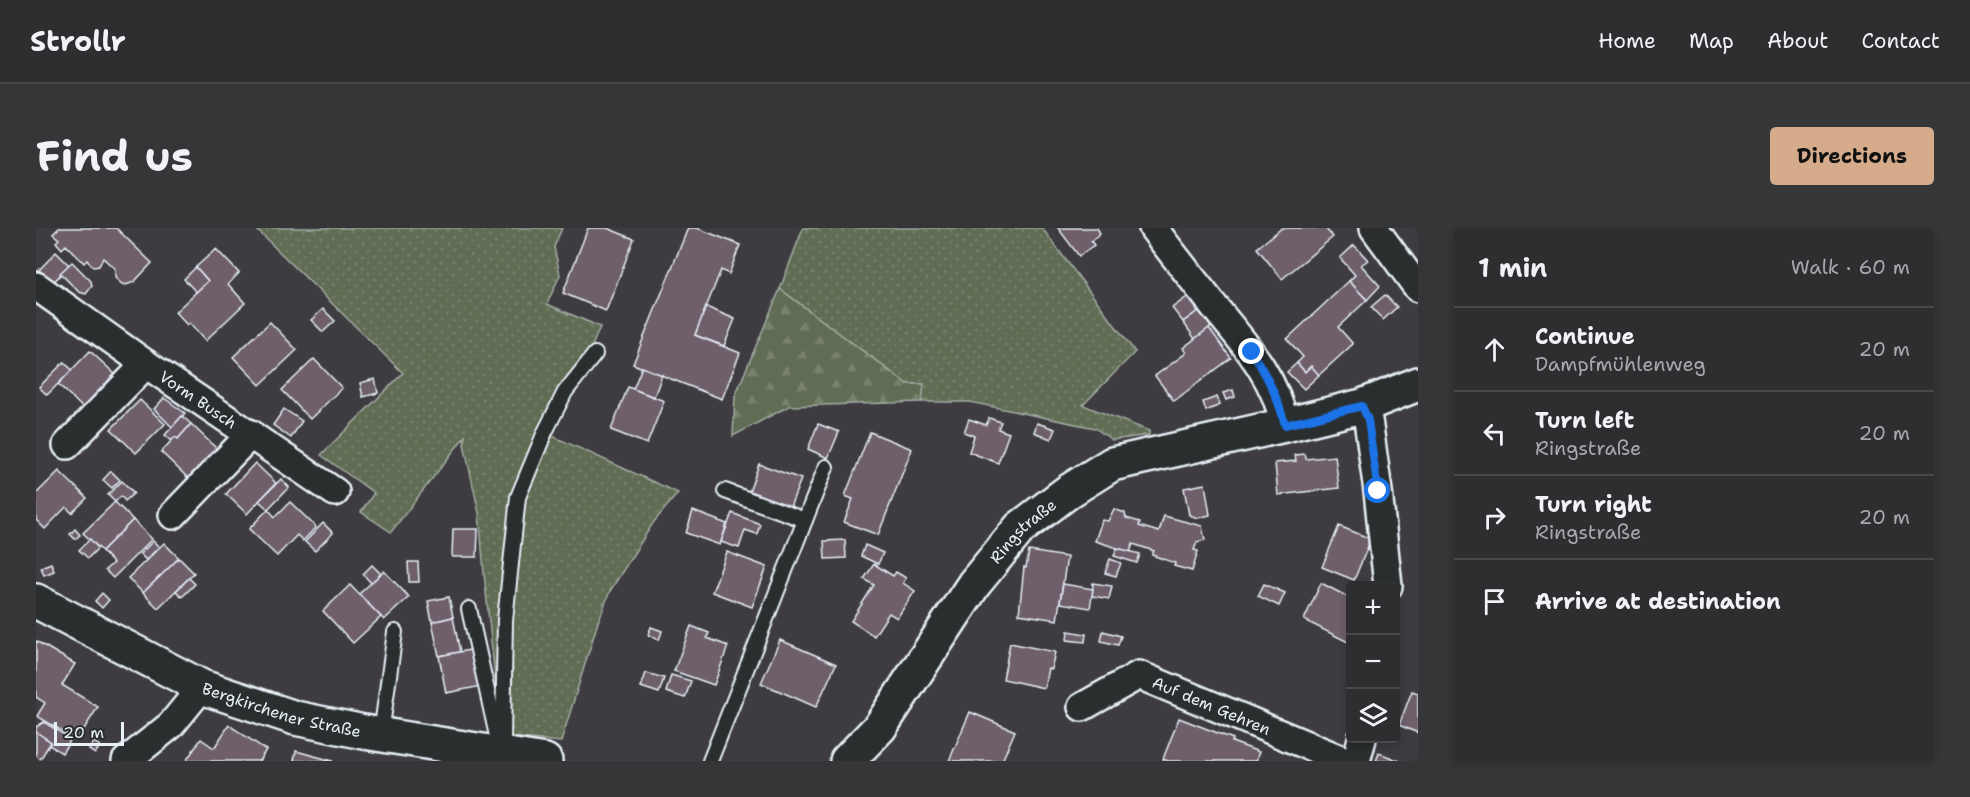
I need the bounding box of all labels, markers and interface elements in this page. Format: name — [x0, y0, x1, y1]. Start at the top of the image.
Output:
text: Strollr — [30, 22, 126, 60]
text: Home — [1598, 27, 1656, 55]
text: Map — [1689, 27, 1734, 55]
text: About — [1767, 27, 1828, 55]
text: Contact — [1861, 27, 1940, 55]
button: Directions — [1770, 127, 1934, 185]
text: Find us — [36, 128, 193, 184]
text: 1 min — [1478, 250, 1547, 285]
text: Walk · 60 m — [1791, 254, 1910, 280]
text: Continue — [1535, 322, 1635, 351]
icon: ahead — [1478, 333, 1511, 366]
text: 20 m — [1859, 336, 1910, 362]
route end — [1238, 338, 1264, 364]
text: Dampfmühlenweg — [1535, 351, 1706, 377]
street label: Vorm Busch — [155, 366, 241, 433]
text: Turn left — [1535, 406, 1634, 435]
icon: left — [1478, 417, 1511, 450]
text: 20 m — [1859, 420, 1910, 446]
text: Ringstraße — [1535, 435, 1641, 461]
route start — [1364, 477, 1390, 503]
text: Turn right — [1535, 490, 1652, 519]
street label: Ringstraße — [985, 494, 1060, 568]
icon: right — [1478, 501, 1511, 534]
text: 20 m — [1859, 504, 1910, 530]
text: Ringstraße — [1535, 519, 1641, 545]
map controls — [1346, 581, 1400, 743]
button: + — [1346, 581, 1400, 635]
icon: arrive — [1478, 585, 1511, 618]
text: Arrive at destination — [1535, 587, 1781, 616]
button: − — [1346, 635, 1400, 689]
street label: Auf dem Gehren — [1149, 671, 1274, 739]
street label: Bergkirchener Straße — [200, 677, 363, 742]
button: layers — [1346, 689, 1400, 743]
scale bar — [54, 719, 124, 746]
text: 20 m — [63, 722, 104, 743]

